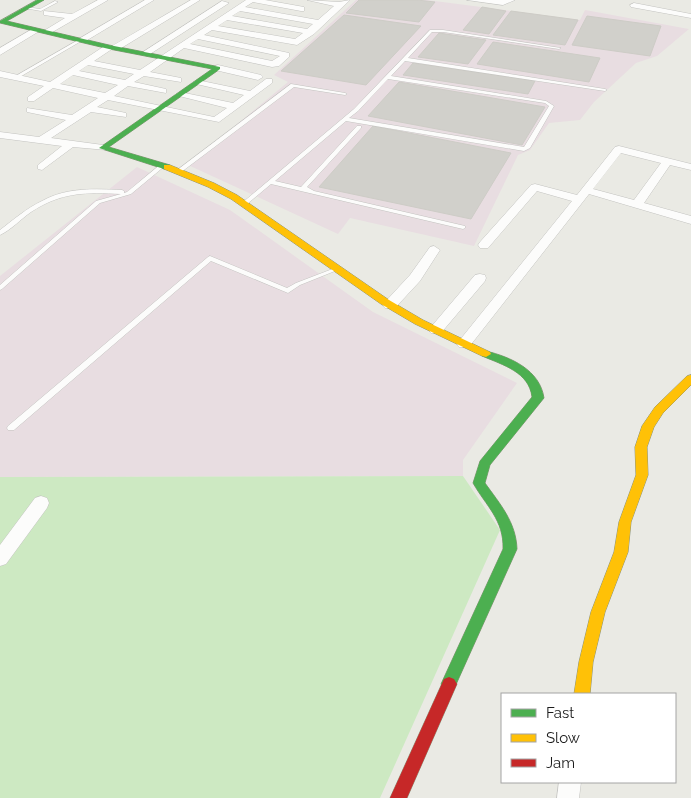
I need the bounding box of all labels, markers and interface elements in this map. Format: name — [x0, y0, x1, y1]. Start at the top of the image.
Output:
legend — [501, 693, 676, 783]
text: Fast — [546, 704, 574, 722]
text: Slow — [546, 729, 580, 747]
text: Jam — [546, 754, 575, 772]

